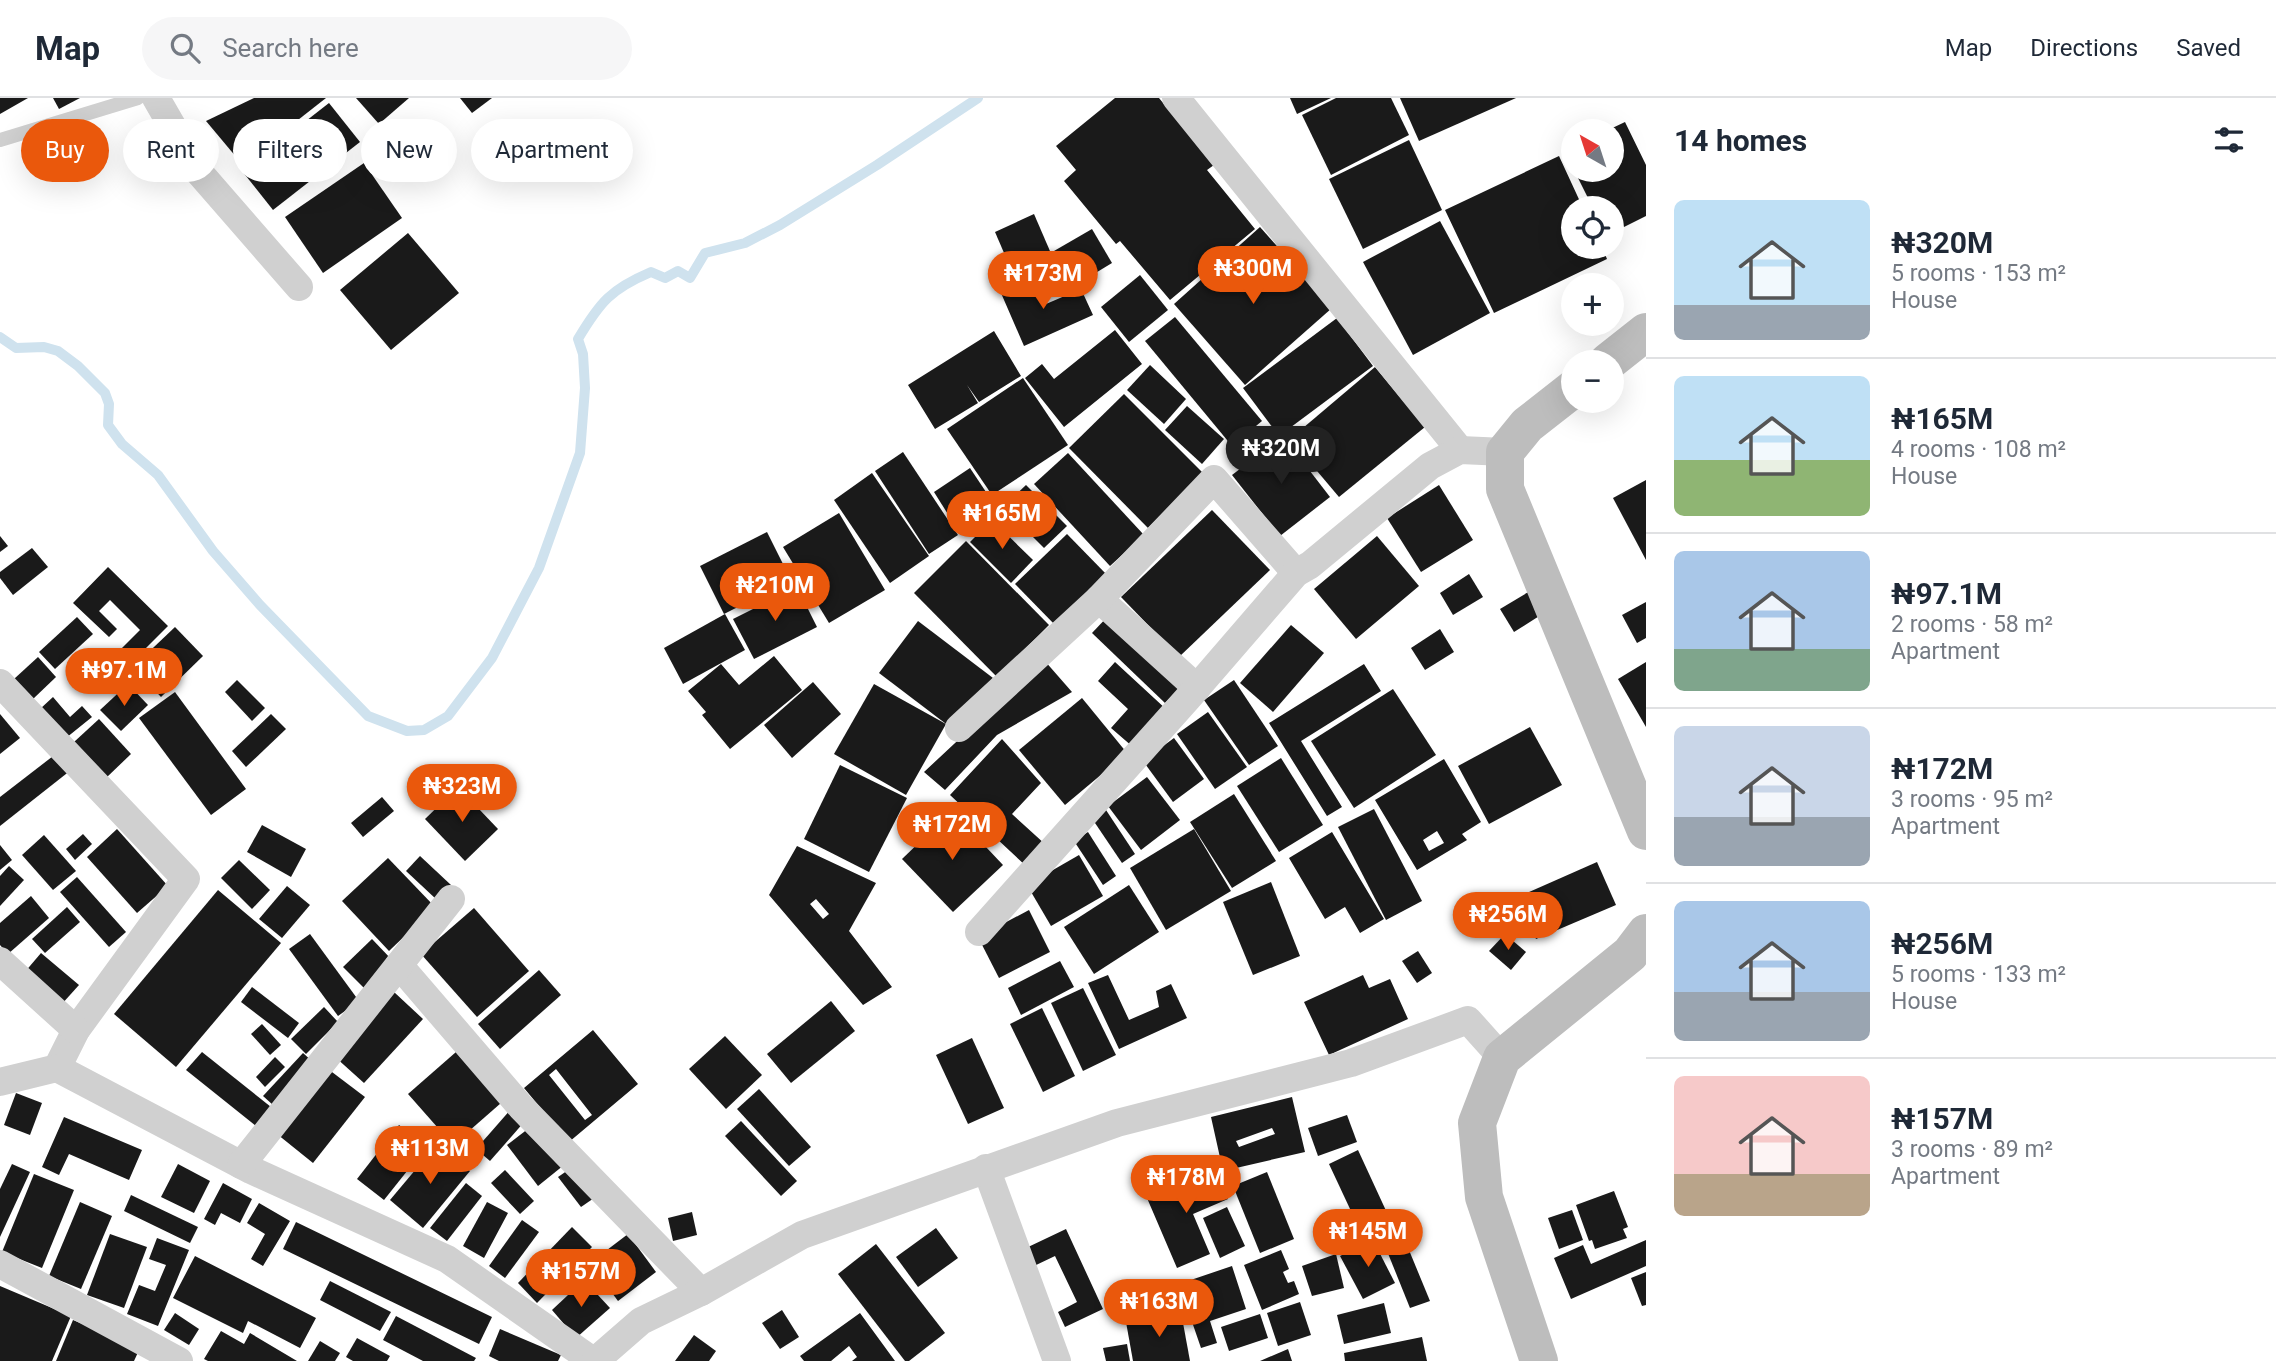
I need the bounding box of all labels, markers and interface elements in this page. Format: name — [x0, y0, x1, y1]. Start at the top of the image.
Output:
search box — [142, 17, 632, 80]
text: Map — [35, 29, 100, 68]
icon: search — [166, 29, 204, 67]
text: Search here — [222, 33, 359, 63]
text: Map — [1945, 34, 1992, 62]
text: Directions — [2030, 34, 2138, 62]
text: Saved — [2176, 34, 2241, 62]
chip: Buy — [21, 119, 109, 182]
chip: Rent — [123, 119, 219, 182]
chip: Filters — [233, 119, 347, 182]
chip: New — [361, 119, 457, 182]
chip: Apartment — [471, 119, 633, 182]
north arrow — [1561, 119, 1624, 182]
map controls — [1561, 119, 1624, 413]
icon: filters — [2210, 121, 2248, 159]
text: 14 homes — [1674, 123, 1807, 158]
button: locate — [1561, 196, 1624, 259]
text: ₦320M — [1891, 225, 1993, 260]
icon: home — [1730, 228, 1814, 312]
pin: ₦300M — [1204, 246, 1302, 306]
pin: ₦173M — [994, 252, 1092, 311]
text: ₦300M — [1214, 255, 1292, 282]
text: ₦173M — [1004, 260, 1082, 287]
text: 5 rooms · 153 m² — [1891, 260, 2066, 287]
button: + — [1561, 273, 1624, 336]
text: House — [1891, 287, 1957, 314]
button: − — [1561, 350, 1624, 413]
text: ₦165M — [1891, 401, 1993, 436]
icon: home — [1730, 404, 1814, 488]
pin: ₦320M — [1232, 426, 1330, 486]
text: ₦320M — [1242, 435, 1320, 462]
text: 4 rooms · 108 m² — [1891, 436, 2066, 463]
text: House — [1891, 463, 1957, 490]
pin: ₦165M — [953, 491, 1051, 551]
text: ₦165M — [963, 500, 1041, 527]
pin: ₦210M — [726, 564, 824, 623]
text: ₦210M — [736, 572, 814, 599]
text: ₦97.1M — [1891, 576, 2002, 611]
icon: home — [1730, 579, 1814, 663]
text: 2 rooms · 58 m² — [1891, 611, 2053, 638]
text: Apartment — [1891, 638, 2000, 665]
pin: ₦97.1M — [67, 648, 181, 708]
text: ₦97.1M — [81, 657, 167, 684]
text: ₦172M — [1891, 751, 1993, 786]
icon: home — [1730, 754, 1814, 838]
pin: ₦323M — [413, 764, 511, 824]
text: ₦323M — [423, 773, 501, 800]
text: 3 rooms · 95 m² — [1891, 786, 2053, 813]
pin: ₦172M — [903, 802, 1001, 862]
text: ₦172M — [913, 811, 991, 838]
text: Apartment — [1891, 813, 2000, 840]
pin: ₦256M — [1459, 892, 1557, 952]
text: ₦256M — [1469, 901, 1547, 928]
text: ₦256M — [1891, 926, 1993, 961]
icon: home — [1730, 929, 1814, 1013]
text: 5 rooms · 133 m² — [1891, 961, 2066, 988]
text: House — [1891, 988, 1957, 1015]
text: ₦157M — [1891, 1101, 1993, 1136]
icon: home — [1730, 1104, 1814, 1188]
pin: ₦113M — [381, 1126, 479, 1186]
text: ₦113M — [391, 1135, 469, 1162]
text: 3 rooms · 89 m² — [1891, 1136, 2053, 1163]
pin: ₦178M — [1137, 1156, 1235, 1215]
text: Apartment — [1891, 1163, 2000, 1190]
text: ₦178M — [1147, 1164, 1225, 1191]
pin: ₦145M — [1319, 1210, 1417, 1269]
text: ₦145M — [1329, 1218, 1407, 1245]
pin: ₦157M — [532, 1250, 630, 1309]
text: ₦157M — [542, 1258, 620, 1285]
pin: ₦163M — [1110, 1280, 1208, 1339]
text: ₦163M — [1120, 1288, 1198, 1315]

